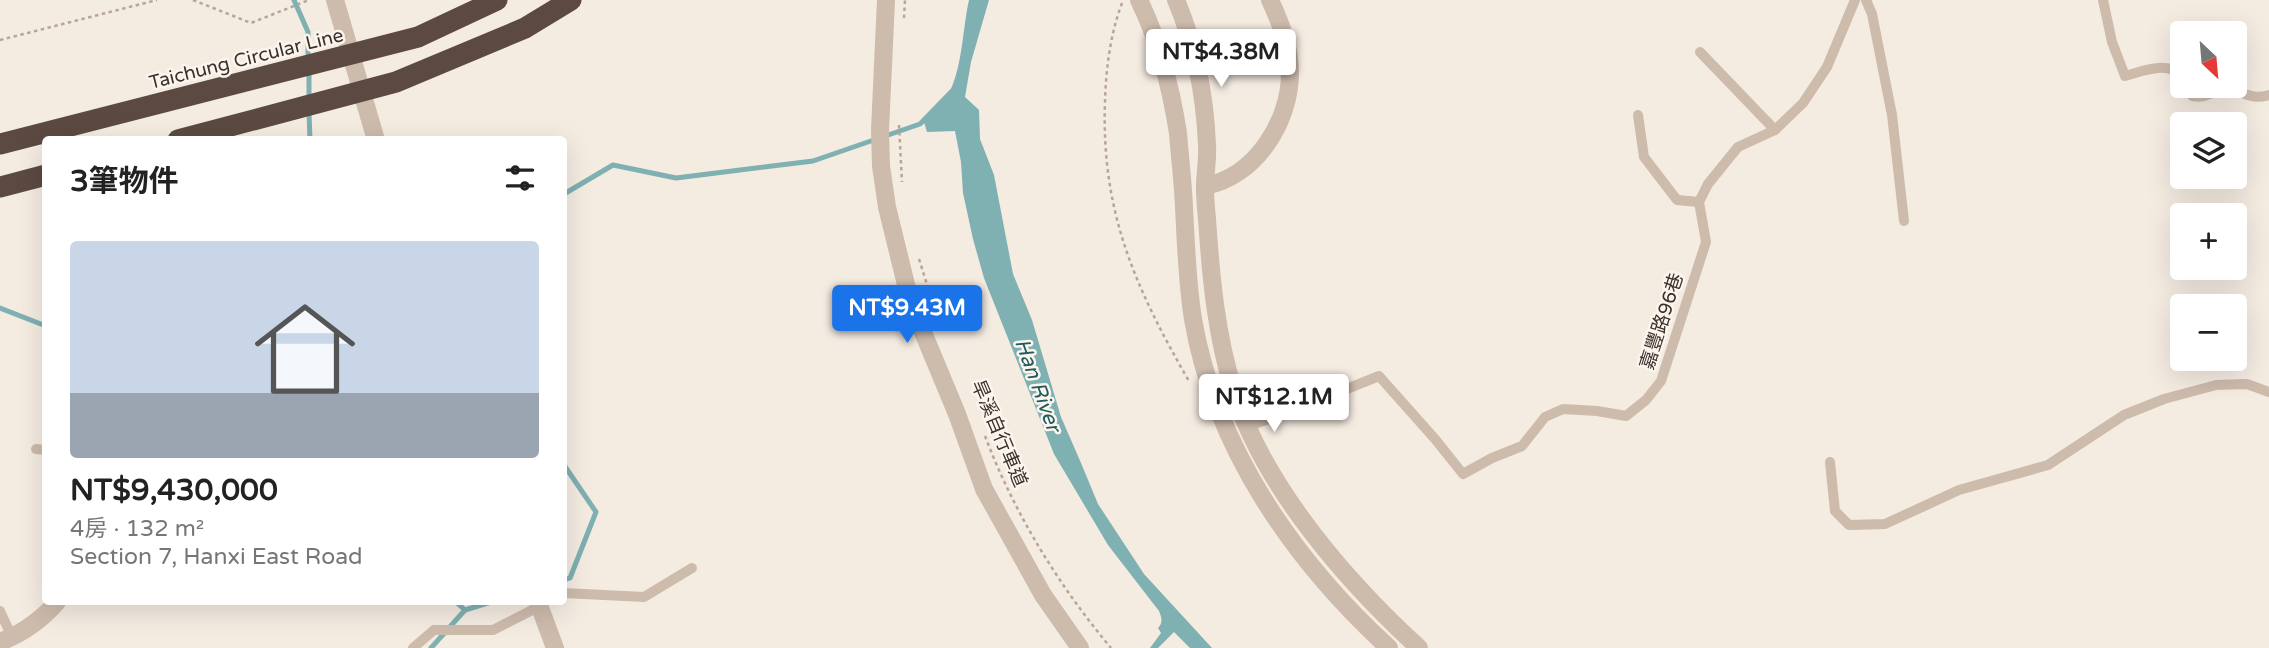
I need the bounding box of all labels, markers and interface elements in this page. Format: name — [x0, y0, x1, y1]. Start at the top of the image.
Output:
north arrow — [2170, 21, 2247, 98]
map controls — [2170, 21, 2247, 371]
street label: Taichung Circular Line — [147, 24, 346, 94]
pin: NT$4.38M — [1149, 29, 1293, 89]
text: NT$4.38M — [1162, 38, 1280, 66]
button: layers — [2170, 112, 2247, 189]
icon: filters — [501, 159, 539, 197]
text: 3筆物件 — [70, 163, 179, 200]
button: + — [2170, 203, 2247, 280]
street label: 嘉豐路96巷 — [1636, 270, 1688, 372]
icon: home — [242, 286, 368, 412]
pin: NT$9.43M — [835, 286, 979, 345]
text: NT$9.43M — [848, 294, 966, 322]
button: − — [2170, 294, 2247, 371]
water label: Han River — [1009, 335, 1067, 438]
pin: NT$12.1M — [1202, 374, 1346, 434]
street label: 旱溪自行車道 — [967, 377, 1031, 490]
text: NT$12.1M — [1215, 383, 1333, 411]
text: NT$9,430,000 — [70, 472, 278, 509]
text: 4房 · 132 m² — [70, 515, 204, 543]
text: Section 7, Hanxi East Road — [70, 543, 363, 571]

